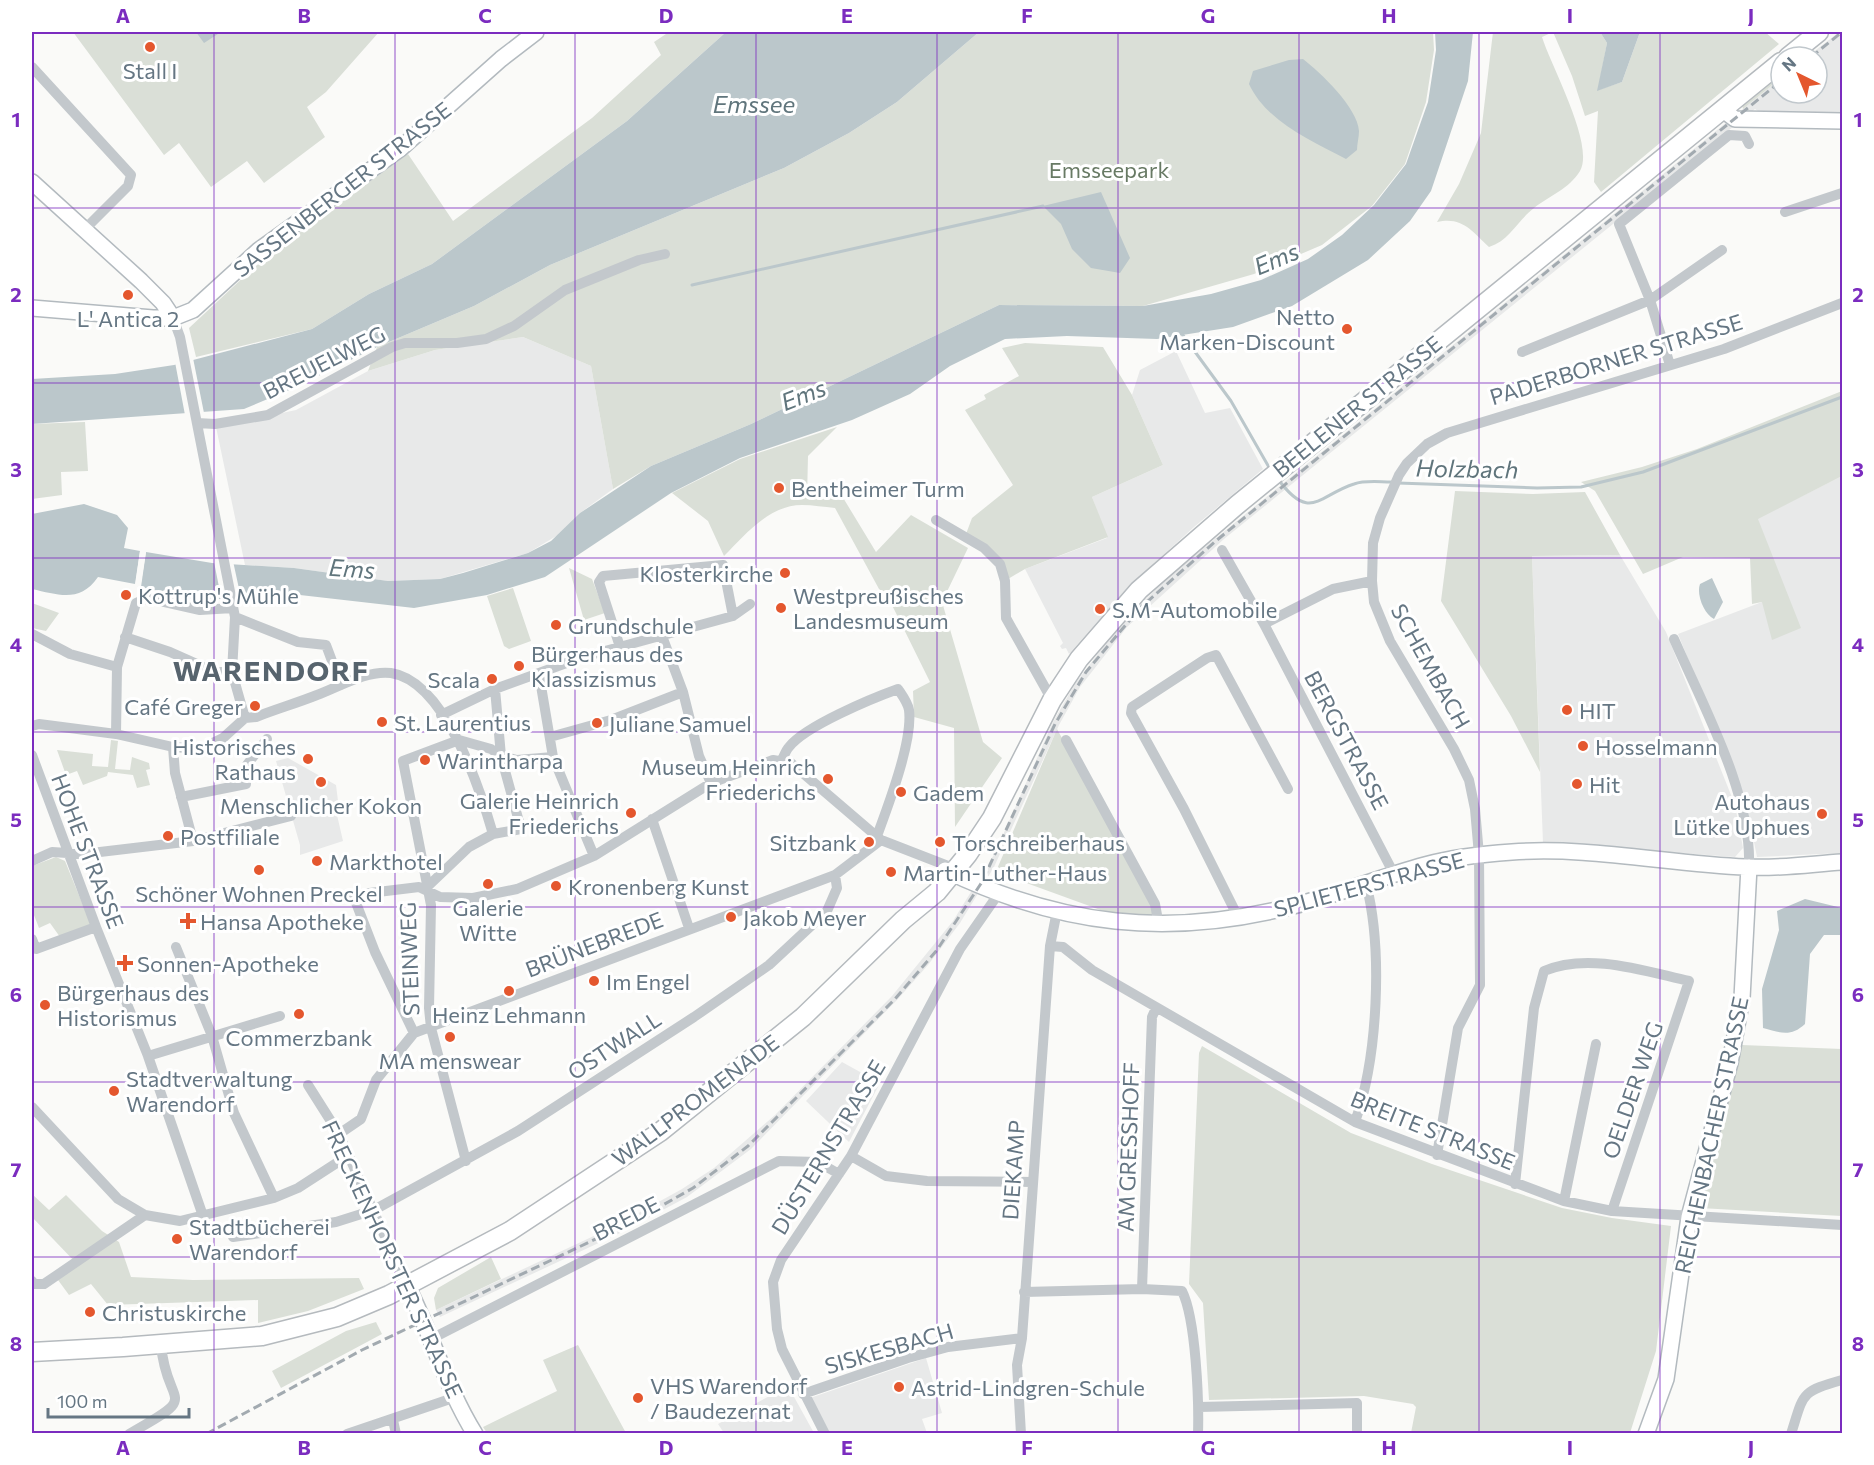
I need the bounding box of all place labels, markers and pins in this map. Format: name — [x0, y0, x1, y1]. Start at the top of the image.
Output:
marker: Stall I — [143, 40, 157, 54]
place label: Stall I — [123, 57, 177, 84]
marker: L' Antica 2 — [121, 288, 135, 302]
place label: Netto Marken-Discount — [1159, 303, 1335, 355]
place label: L' Antica 2 — [77, 305, 179, 332]
marker: Netto Marken-Discount — [1340, 322, 1354, 336]
place label: Bentheimer Turm — [791, 475, 965, 502]
marker: Bentheimer Turm — [772, 481, 786, 495]
place label: Klosterkirche — [639, 560, 773, 587]
marker: Klosterkirche — [778, 566, 792, 580]
place label: Kottrup's Mühle — [138, 582, 299, 609]
place label: Westpreußisches Landesmuseum — [793, 582, 964, 634]
marker: Kottrup's Mühle — [119, 588, 133, 602]
place label: S.M-Automobile — [1112, 596, 1277, 623]
marker: Westpreußisches Landesmuseum — [774, 601, 788, 615]
marker: S.M-Automobile — [1093, 602, 1107, 616]
place label: Grundschule — [568, 612, 694, 639]
marker: Grundschule — [549, 618, 563, 632]
place label: Bürgerhaus des Klassizismus — [531, 640, 683, 692]
marker: Bürgerhaus des Klassizismus — [512, 659, 526, 673]
place label: Scala — [428, 666, 480, 693]
marker: Scala — [485, 672, 499, 686]
place label: Café Greger — [124, 693, 243, 720]
place label: HIT — [1579, 697, 1616, 724]
marker: Café Greger — [248, 699, 262, 713]
marker: HIT — [1560, 703, 1574, 717]
place label: St. Laurentius — [394, 709, 531, 736]
place label: Juliane Samuel — [609, 710, 752, 737]
marker: St. Laurentius — [375, 715, 389, 729]
marker: Juliane Samuel — [590, 716, 604, 730]
place label: Historisches Rathaus — [172, 733, 296, 785]
place label: Hosselmann — [1595, 733, 1718, 760]
marker: Hosselmann — [1576, 739, 1590, 753]
place label: Warintharpa — [437, 747, 563, 774]
marker: Historisches Rathaus — [301, 752, 315, 766]
marker: Warintharpa — [418, 753, 432, 767]
place label: Museum Heinrich Friederichs — [641, 753, 816, 805]
place label: Hit — [1589, 771, 1620, 798]
marker: Museum Heinrich Friederichs — [821, 772, 835, 786]
marker: Menschlicher Kokon — [314, 775, 328, 789]
marker: Hit — [1570, 777, 1584, 791]
place label: Gadem — [913, 779, 984, 806]
marker: Gadem — [894, 785, 908, 799]
place label: Galerie Heinrich Friederichs — [460, 787, 619, 839]
place label: Autohaus Lütke Uphues — [1673, 788, 1810, 840]
place label: Menschlicher Kokon — [220, 792, 422, 819]
marker: Galerie Heinrich Friederichs — [624, 806, 638, 820]
marker: Autohaus Lütke Uphues — [1815, 807, 1829, 821]
place label: Postfiliale — [180, 823, 280, 850]
marker: Postfiliale — [161, 829, 175, 843]
place label: Sitzbank — [769, 829, 857, 856]
place label: Torschreiberhaus — [952, 829, 1125, 856]
marker: Sitzbank — [862, 835, 876, 849]
marker: Torschreiberhaus — [933, 835, 947, 849]
place label: Markthotel — [329, 848, 443, 875]
marker: Markthotel — [310, 854, 324, 868]
place label: Martin-Luther-Haus — [903, 859, 1107, 886]
marker: Schöner Wohnen Preckel — [252, 863, 266, 877]
marker: Martin-Luther-Haus — [884, 865, 898, 879]
place label: Kronenberg Kunst — [568, 873, 749, 900]
marker: Galerie Witte — [481, 877, 495, 891]
marker: Kronenberg Kunst — [549, 879, 563, 893]
place label: Schöner Wohnen Preckel — [135, 880, 383, 907]
place label: Galerie Witte — [453, 894, 523, 946]
place label: Jakob Meyer — [743, 904, 867, 931]
place label: Hansa Apotheke — [200, 908, 364, 935]
marker: Jakob Meyer — [724, 910, 738, 924]
marker: Hansa Apotheke — [181, 914, 195, 928]
place label: Sonnen-Apotheke — [137, 950, 319, 977]
marker: Sonnen-Apotheke — [118, 956, 132, 970]
place label: Im Engel — [606, 968, 690, 995]
marker: Im Engel — [587, 974, 601, 988]
place label: Bürgerhaus des Historismus — [57, 979, 209, 1031]
marker: Heinz Lehmann — [502, 984, 516, 998]
marker: Bürgerhaus des Historismus — [38, 998, 52, 1012]
place label: Heinz Lehmann — [432, 1001, 586, 1028]
marker: Commerzbank — [292, 1007, 306, 1021]
place label: Commerzbank — [226, 1024, 373, 1051]
marker: MA menswear — [443, 1030, 457, 1044]
place label: MA menswear — [379, 1047, 522, 1074]
place label: Stadtverwaltung Warendorf — [126, 1065, 293, 1117]
marker: Stadtverwaltung Warendorf — [107, 1084, 121, 1098]
place label: Stadtbücherei Warendorf — [189, 1213, 330, 1265]
marker: Stadtbücherei Warendorf — [170, 1232, 184, 1246]
place label: Christuskirche — [102, 1299, 246, 1326]
marker: Christuskirche — [83, 1305, 97, 1319]
place label: VHS Warendorf / Baudezernat — [650, 1372, 808, 1424]
place label: Astrid-Lindgren-Schule — [911, 1374, 1145, 1401]
marker: Astrid-Lindgren-Schule — [892, 1380, 906, 1394]
marker: VHS Warendorf / Baudezernat — [631, 1391, 645, 1405]

